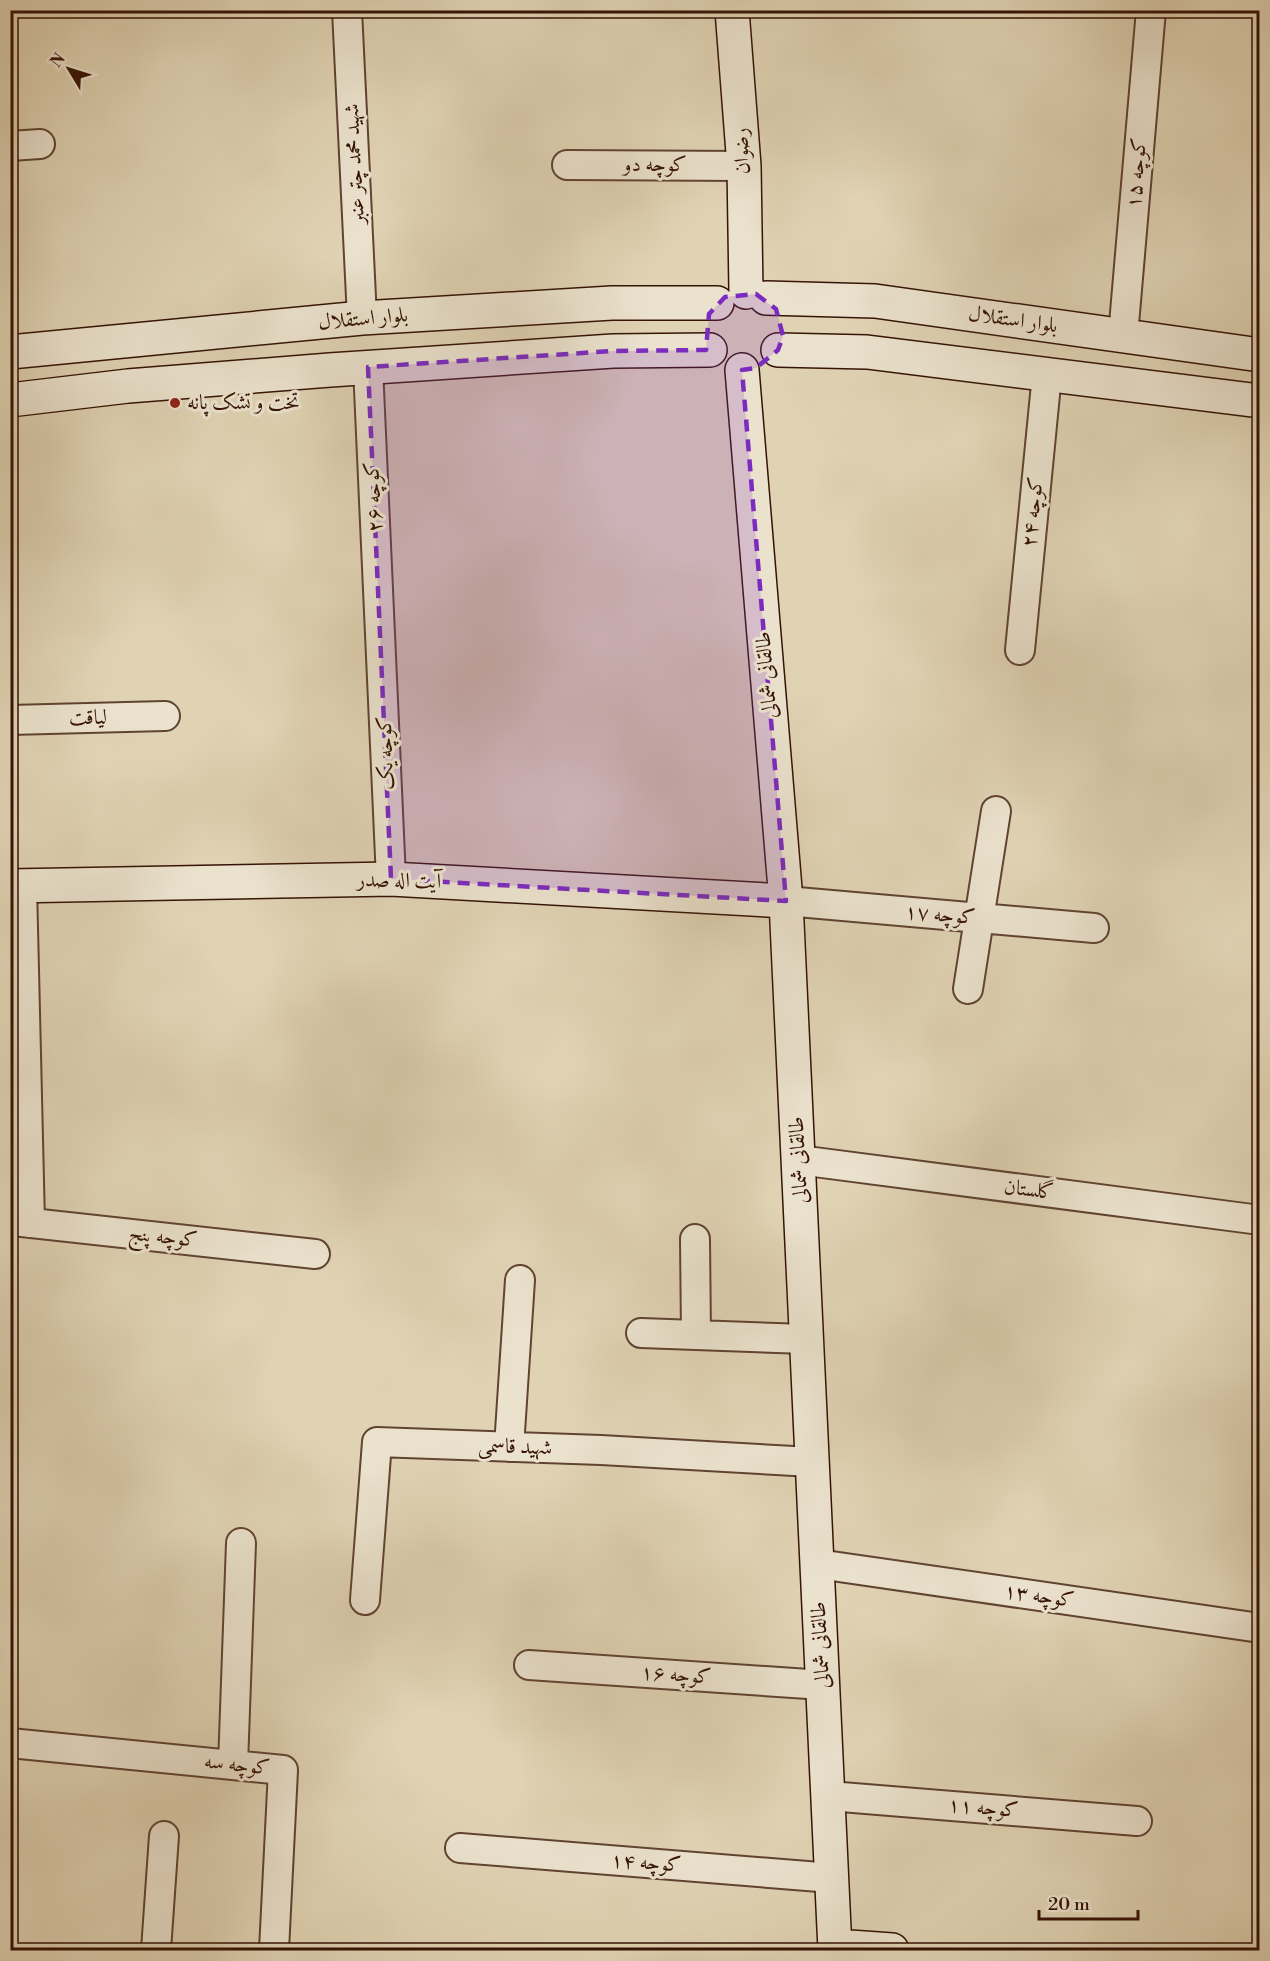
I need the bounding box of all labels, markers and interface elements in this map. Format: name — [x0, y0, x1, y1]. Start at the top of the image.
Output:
north arrow — [39, 39, 99, 99]
text: N — [46, 49, 70, 72]
street label: شهید محمد چتر عنبر — [339, 103, 371, 227]
street label: رضوان — [728, 127, 756, 175]
street label: کوچه ۱۵ — [1121, 137, 1153, 209]
street label: کوچه دو — [621, 152, 687, 178]
street label: بلوار استقلال — [967, 301, 1059, 339]
street label: بلوار استقلال — [317, 302, 409, 336]
place label: تخت و تشک پانه — [187, 390, 300, 417]
marker: تخت و تشک پانه — [168, 396, 182, 410]
street label: کوچه ۲۶ — [359, 461, 389, 533]
street label: کوچه ۲۴ — [1016, 475, 1050, 549]
street label: طالقانی شمالی — [750, 630, 784, 720]
street label: لیاقت — [69, 705, 107, 731]
street label: کوچه یک — [372, 716, 400, 790]
street label: آیت اله صدر — [355, 866, 444, 895]
street label: کوچه ۱۷ — [904, 899, 976, 931]
street label: طالقانی شمالی — [784, 1116, 814, 1204]
street label: گلستان — [1002, 1173, 1056, 1206]
street label: کوچه پنج — [127, 1220, 199, 1259]
street label: شهید قاسمی — [477, 1433, 553, 1461]
street label: کوچه ۱۳ — [1002, 1578, 1076, 1614]
street label: طالقانی شمالی — [806, 1601, 836, 1689]
street label: کوچه ۱۶ — [640, 1660, 712, 1690]
street label: کوچه سه — [203, 1749, 271, 1781]
street label: کوچه ۱۱ — [947, 1792, 1019, 1824]
street label: کوچه ۱۴ — [610, 1848, 682, 1878]
scale bar — [1039, 1883, 1138, 1921]
text: 20 m — [1048, 1893, 1090, 1916]

